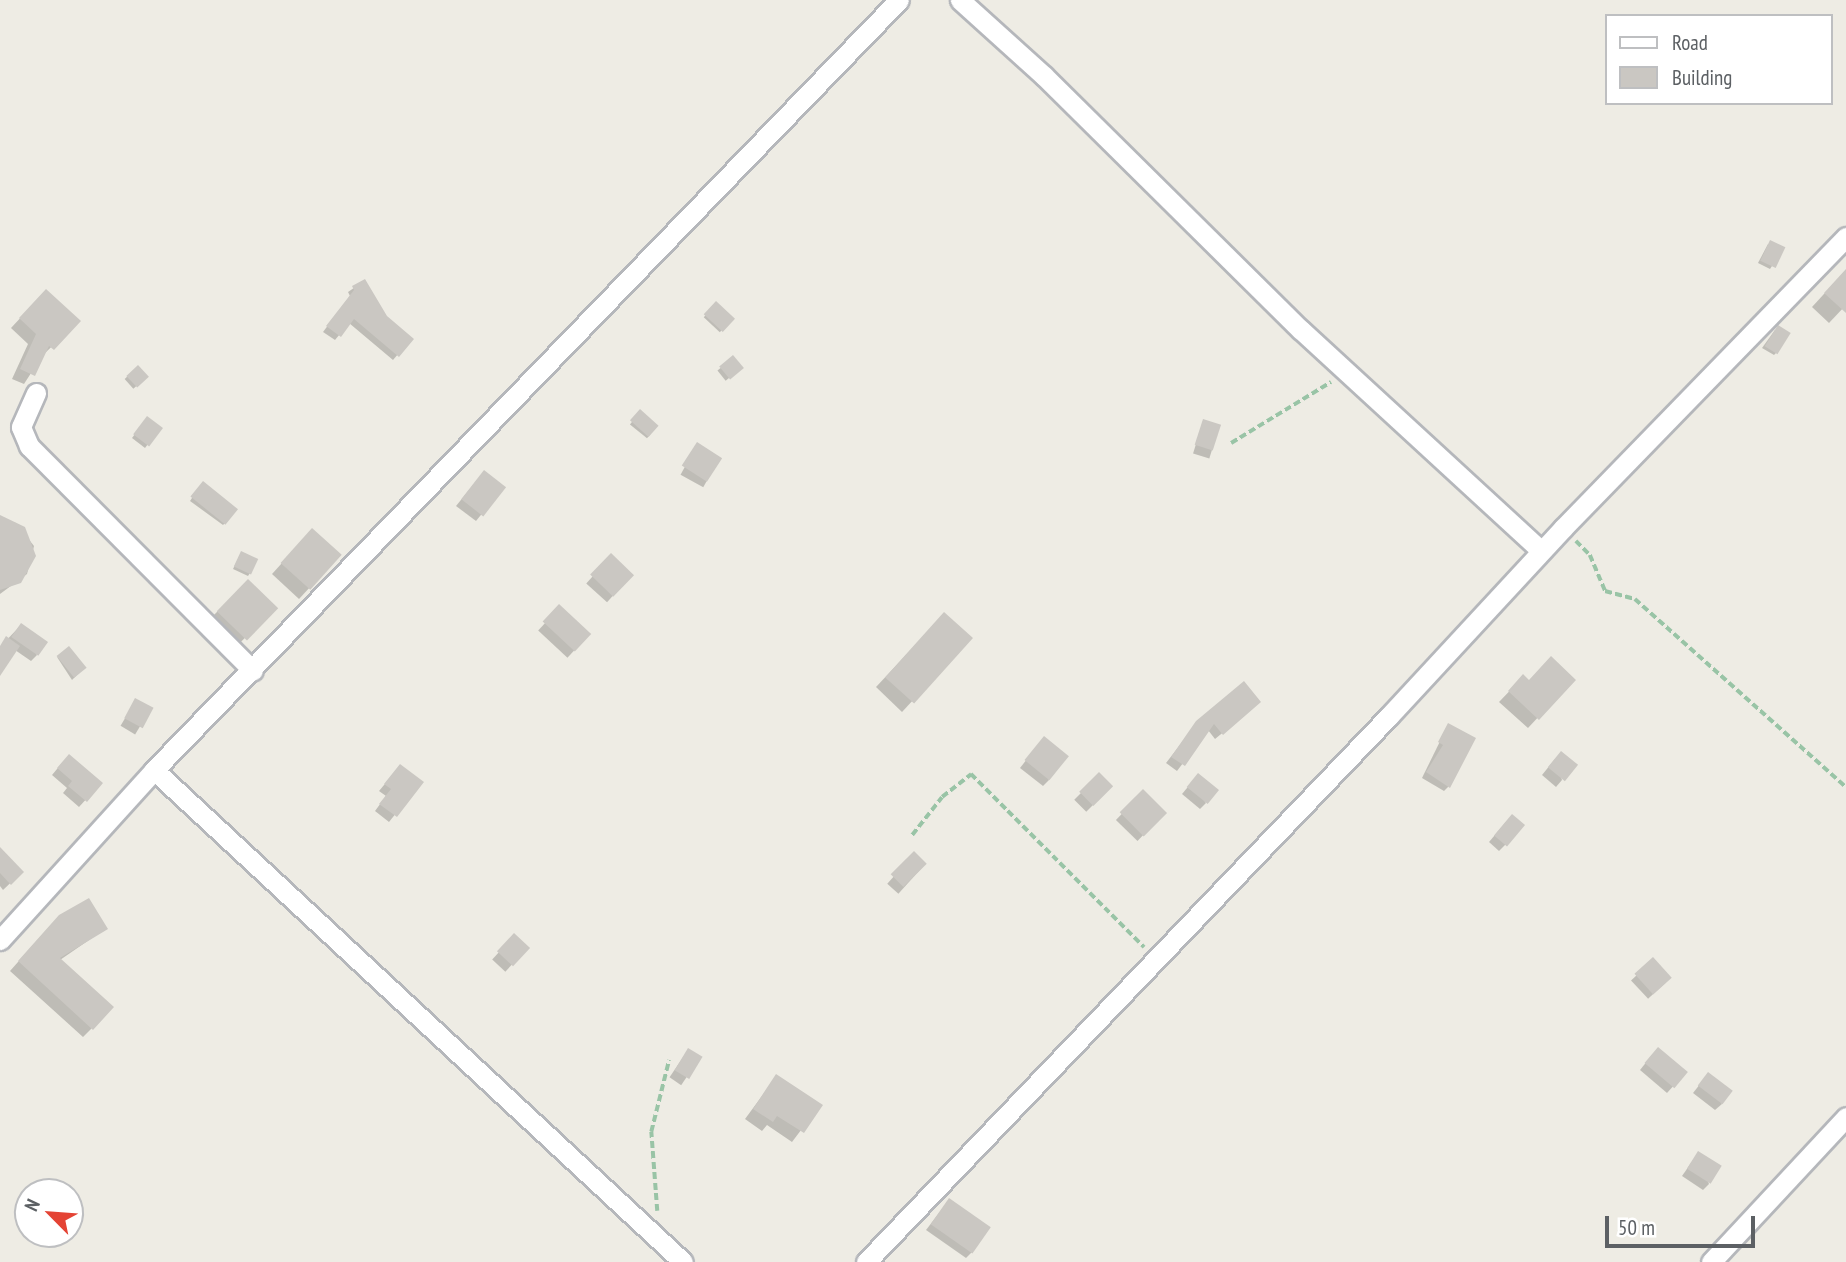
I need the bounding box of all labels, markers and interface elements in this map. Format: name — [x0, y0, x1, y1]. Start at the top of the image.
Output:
legend — [1604, 14, 1832, 105]
text: Road — [1672, 29, 1708, 56]
text: Building — [1672, 64, 1732, 91]
north arrow — [14, 1178, 84, 1248]
text: N — [19, 1195, 45, 1215]
scale bar — [1608, 1202, 1758, 1246]
text: 50 m — [1618, 1214, 1655, 1241]

